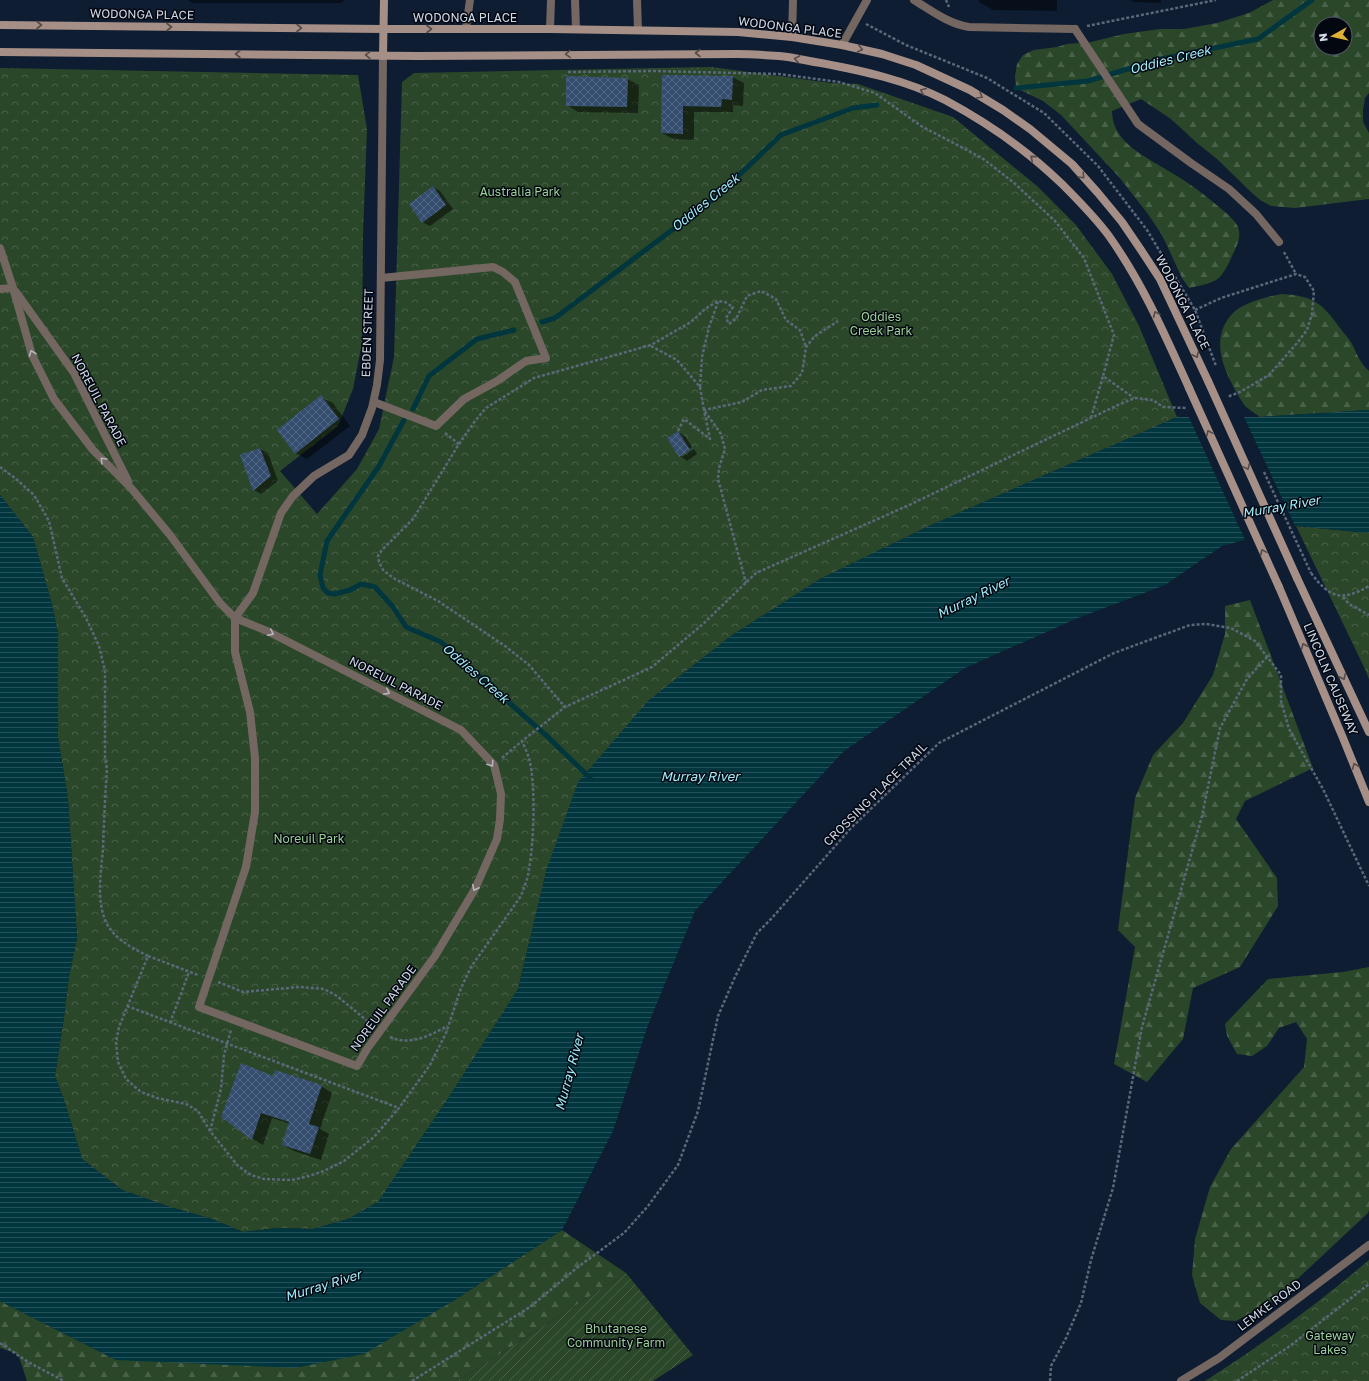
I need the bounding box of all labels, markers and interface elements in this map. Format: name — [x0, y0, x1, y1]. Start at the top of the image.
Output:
street label: WODONGA PLACE — [90, 6, 194, 22]
street label: WODONGA PLACE — [413, 10, 517, 25]
street label: WODONGA PLACE — [737, 13, 843, 41]
north arrow — [1313, 16, 1353, 56]
one-way arrow — [36, 21, 42, 29]
one-way arrow — [166, 23, 172, 31]
one-way arrow — [296, 24, 302, 32]
one-way arrow — [426, 25, 432, 33]
text: N — [1316, 32, 1330, 43]
water label: Oddies Creek — [1128, 41, 1214, 77]
one-way arrow — [857, 44, 863, 52]
one-way arrow — [695, 49, 701, 57]
one-way arrow — [235, 50, 241, 58]
one-way arrow — [565, 50, 571, 58]
one-way arrow — [365, 51, 371, 59]
one-way arrow — [794, 55, 800, 64]
one-way arrow — [919, 88, 927, 96]
one-way arrow — [976, 92, 983, 99]
one-way arrow — [1031, 156, 1038, 163]
water label: Oddies Creek — [668, 169, 744, 234]
one-way arrow — [1078, 171, 1085, 179]
park label: Australia Park — [480, 184, 560, 199]
street label: WODONGA PLACE — [1153, 252, 1213, 352]
street label: EBDEN STREET — [358, 288, 376, 378]
park label: Oddies Creek Park — [850, 309, 912, 338]
one-way arrow — [1152, 311, 1160, 318]
one-way arrow — [28, 349, 37, 356]
street label: NOREUIL PARADE — [68, 351, 130, 449]
one-way arrow — [1191, 351, 1199, 359]
one-way arrow — [1206, 430, 1214, 438]
one-way arrow — [100, 457, 108, 465]
one-way arrow — [1242, 463, 1250, 471]
water label: Murray River — [1241, 491, 1323, 521]
one-way arrow — [1260, 548, 1268, 556]
water label: Murray River — [934, 572, 1014, 621]
street label: LINCOLN CAUSEWAY — [1301, 621, 1362, 738]
one-way arrow — [266, 628, 274, 636]
water label: Oddies Creek — [439, 640, 514, 707]
one-way arrow — [1301, 643, 1309, 650]
street label: NOREUIL PARADE — [347, 653, 445, 713]
one-way arrow — [1338, 672, 1346, 680]
one-way arrow — [382, 687, 390, 694]
street label: CROSSING PLACE TRAIL — [820, 739, 930, 849]
one-way arrow — [487, 760, 494, 767]
one-way arrow — [1351, 763, 1359, 770]
water label: Murray River — [661, 768, 741, 784]
park label: Noreuil Park — [273, 831, 345, 846]
one-way arrow — [472, 883, 480, 891]
street label: NOREUIL PARADE — [347, 962, 419, 1054]
water label: Murray River — [551, 1030, 587, 1112]
water label: Murray River — [283, 1265, 365, 1304]
street label: LEMKE ROAD — [1234, 1276, 1304, 1334]
park label: Bhutanese Community Farm — [567, 1321, 665, 1350]
park label: Gateway Lakes — [1305, 1328, 1355, 1357]

